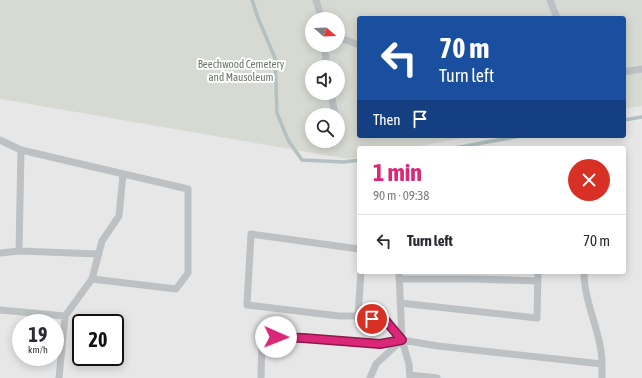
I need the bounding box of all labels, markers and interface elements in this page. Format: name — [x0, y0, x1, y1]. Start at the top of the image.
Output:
north arrow — [305, 12, 345, 52]
map controls — [305, 12, 345, 148]
icon: left — [373, 32, 425, 84]
text: 70 m — [439, 32, 489, 64]
park label: Beechwood Cemetery and Mausoleum — [198, 58, 285, 83]
button: sound — [305, 60, 345, 100]
text: Turn left — [439, 65, 494, 86]
button: search — [305, 108, 345, 148]
icon: arrive — [409, 108, 431, 130]
text: Then — [373, 111, 401, 128]
text: 1 min — [373, 159, 422, 186]
button: close — [568, 159, 610, 201]
text: 90 m · 09:38 — [373, 188, 429, 203]
icon: left — [373, 230, 395, 252]
text: Turn left — [407, 232, 453, 249]
text: 70 m — [583, 232, 610, 249]
pin — [355, 302, 389, 336]
icon: arrive — [361, 308, 383, 330]
speed limit sign: 20 — [72, 314, 124, 366]
position arrow — [255, 316, 297, 358]
text: 19 — [29, 323, 47, 346]
text: km/h — [28, 344, 48, 355]

